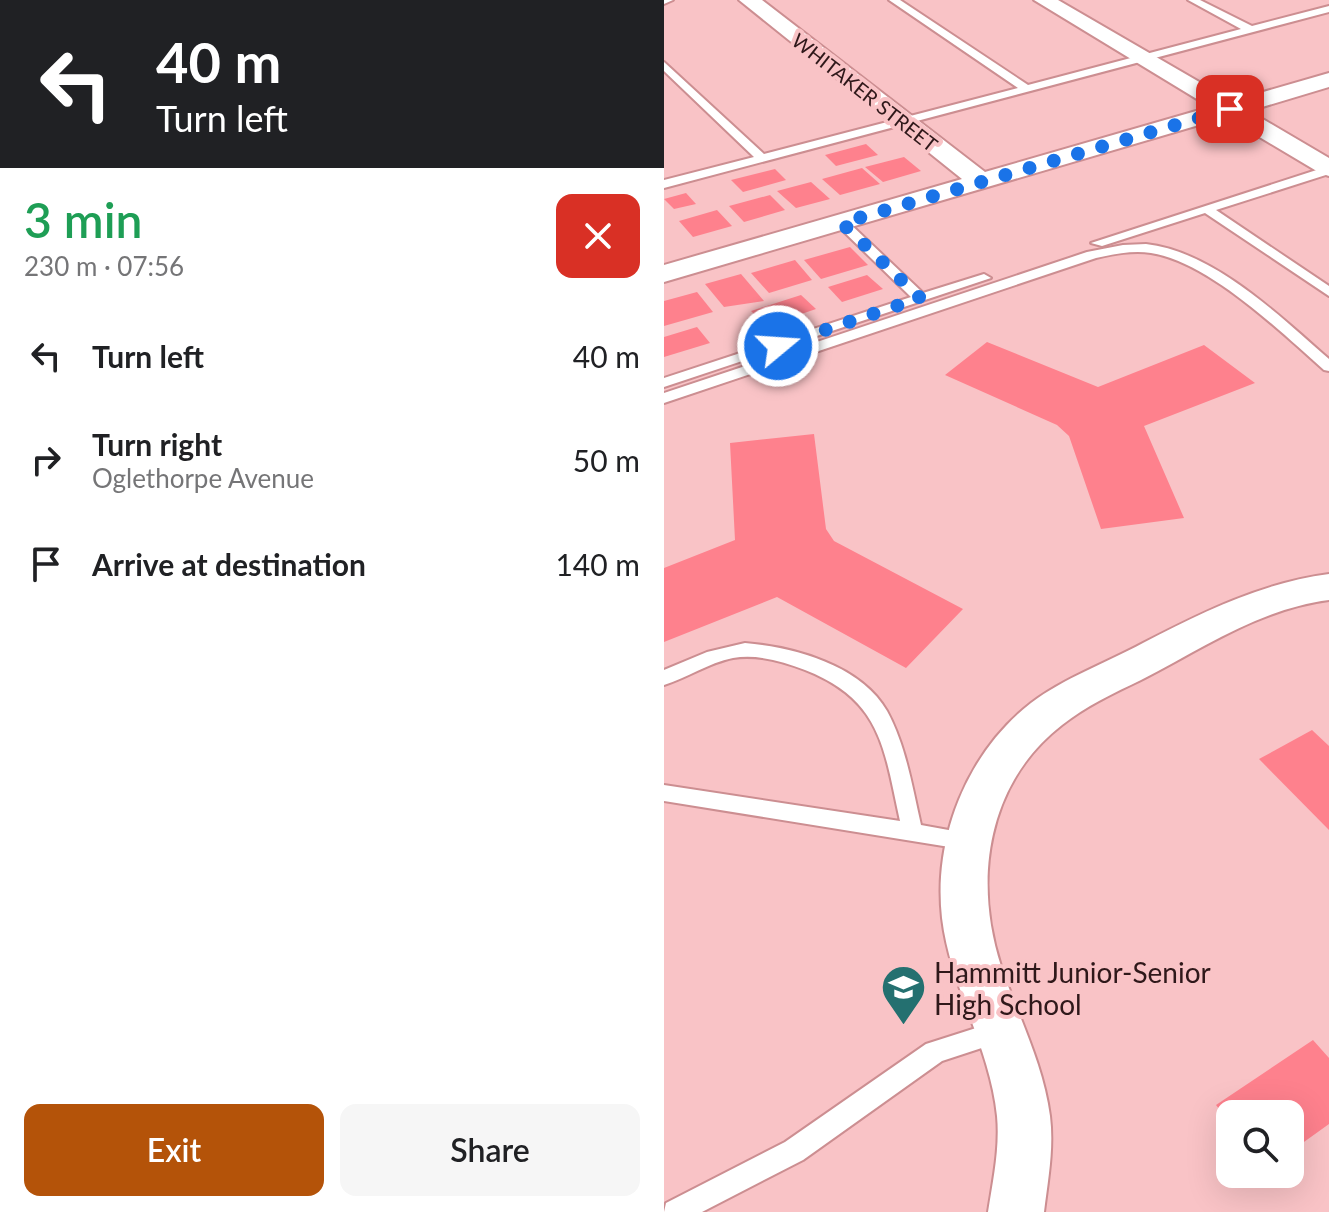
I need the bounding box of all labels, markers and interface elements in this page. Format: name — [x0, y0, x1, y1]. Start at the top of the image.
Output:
text: 40 m — [156, 28, 281, 95]
street label: WHITAKER STREET — [787, 28, 943, 156]
icon: left — [24, 32, 128, 136]
pin — [1196, 75, 1264, 143]
icon: arrive — [1208, 87, 1252, 131]
text: Turn left — [156, 96, 288, 140]
text: 3 min — [24, 191, 142, 248]
button: close — [556, 194, 640, 278]
text: 230 m · 07:56 — [24, 250, 184, 282]
position arrow — [736, 304, 820, 388]
icon: left — [24, 334, 68, 378]
text: Turn left — [92, 338, 204, 374]
text: 40 m — [573, 338, 640, 374]
text: Turn right — [92, 426, 222, 462]
icon: right — [24, 438, 68, 482]
text: 50 m — [573, 442, 640, 478]
text: Oglethorpe Avenue — [92, 462, 314, 494]
icon: arrive — [24, 542, 68, 586]
text: Arrive at destination — [92, 546, 366, 582]
text: 140 m — [555, 546, 640, 582]
place label: Hammitt Junior-Senior High School — [934, 955, 1211, 1021]
school or university icon: Hammitt Junior-Senior High School — [879, 964, 927, 1027]
map controls — [1216, 1100, 1304, 1188]
button: search — [1216, 1100, 1304, 1188]
button: Exit — [24, 1104, 324, 1196]
button: Share — [340, 1104, 640, 1196]

